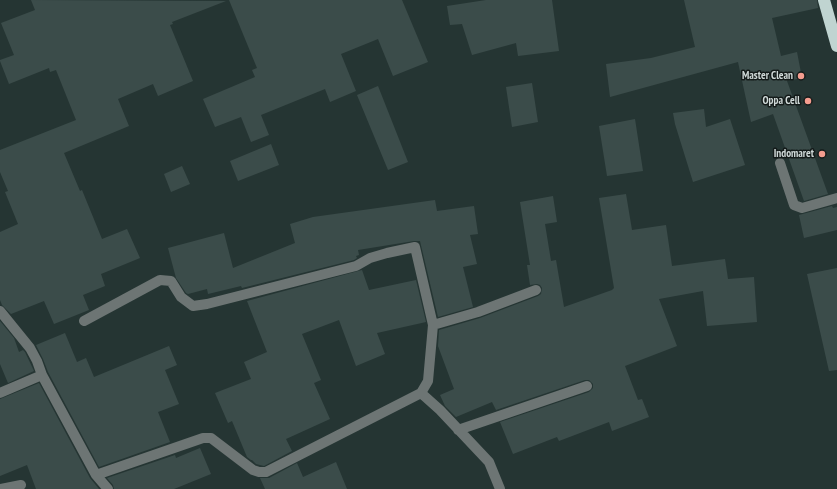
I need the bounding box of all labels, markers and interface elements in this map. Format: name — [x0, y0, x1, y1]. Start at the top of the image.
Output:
place label: Master Clean — [742, 69, 793, 83]
marker: Master Clean — [796, 71, 806, 81]
place label: Oppa Cell — [763, 94, 800, 108]
marker: Oppa Cell — [803, 96, 813, 106]
place label: Indomaret — [774, 147, 814, 161]
marker: Indomaret — [817, 149, 827, 159]

